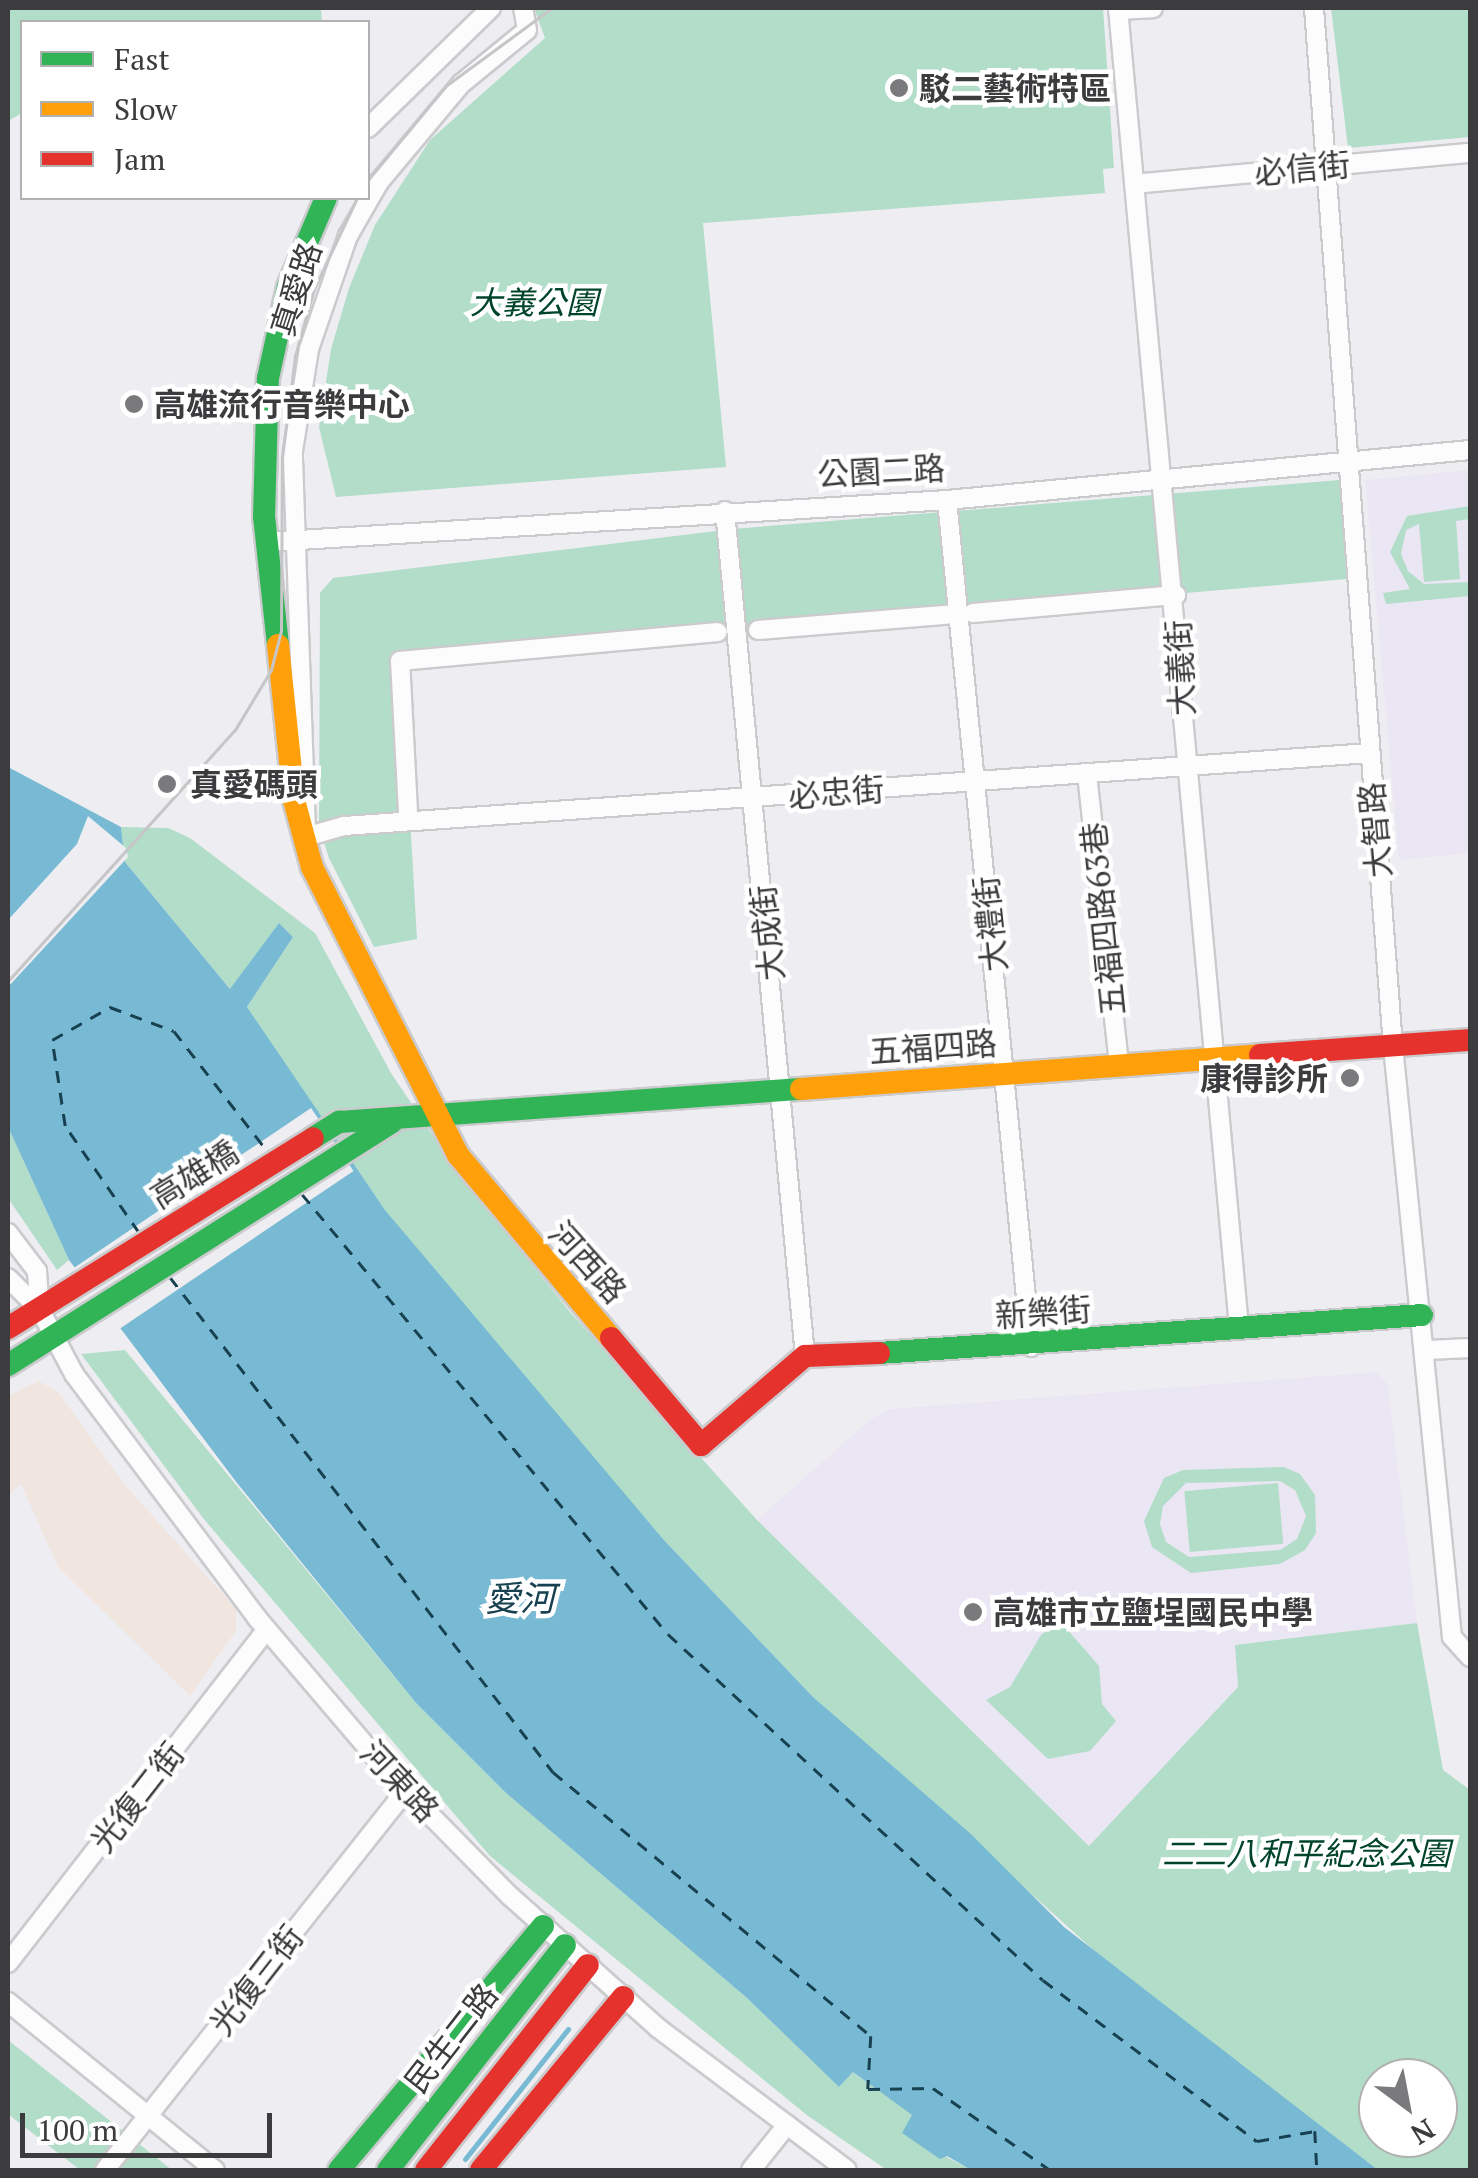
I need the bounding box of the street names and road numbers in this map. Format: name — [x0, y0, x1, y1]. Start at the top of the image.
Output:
street label: 必信街 — [1253, 145, 1351, 191]
street label: 真愛路 — [263, 237, 329, 341]
street label: 公園二路 — [816, 448, 946, 494]
street label: 大義街 — [1158, 619, 1202, 717]
street label: 必忠街 — [787, 769, 885, 815]
street label: 大智路 — [1352, 781, 1398, 879]
street label: 五福四路63巷 — [1074, 820, 1132, 1018]
street label: 大禮街 — [966, 874, 1014, 974]
street label: 大成街 — [743, 883, 791, 983]
street label: 五福四路 — [868, 1023, 998, 1071]
street label: 高雄橋 — [143, 1132, 245, 1216]
street label: 河西路 — [542, 1213, 634, 1311]
street label: 新樂街 — [994, 1289, 1092, 1335]
street label: 河東路 — [353, 1733, 447, 1829]
street label: 光復二街 — [82, 1735, 192, 1859]
street label: 光復三街 — [201, 1918, 311, 2042]
street label: 民生二路 — [396, 1976, 506, 2100]

